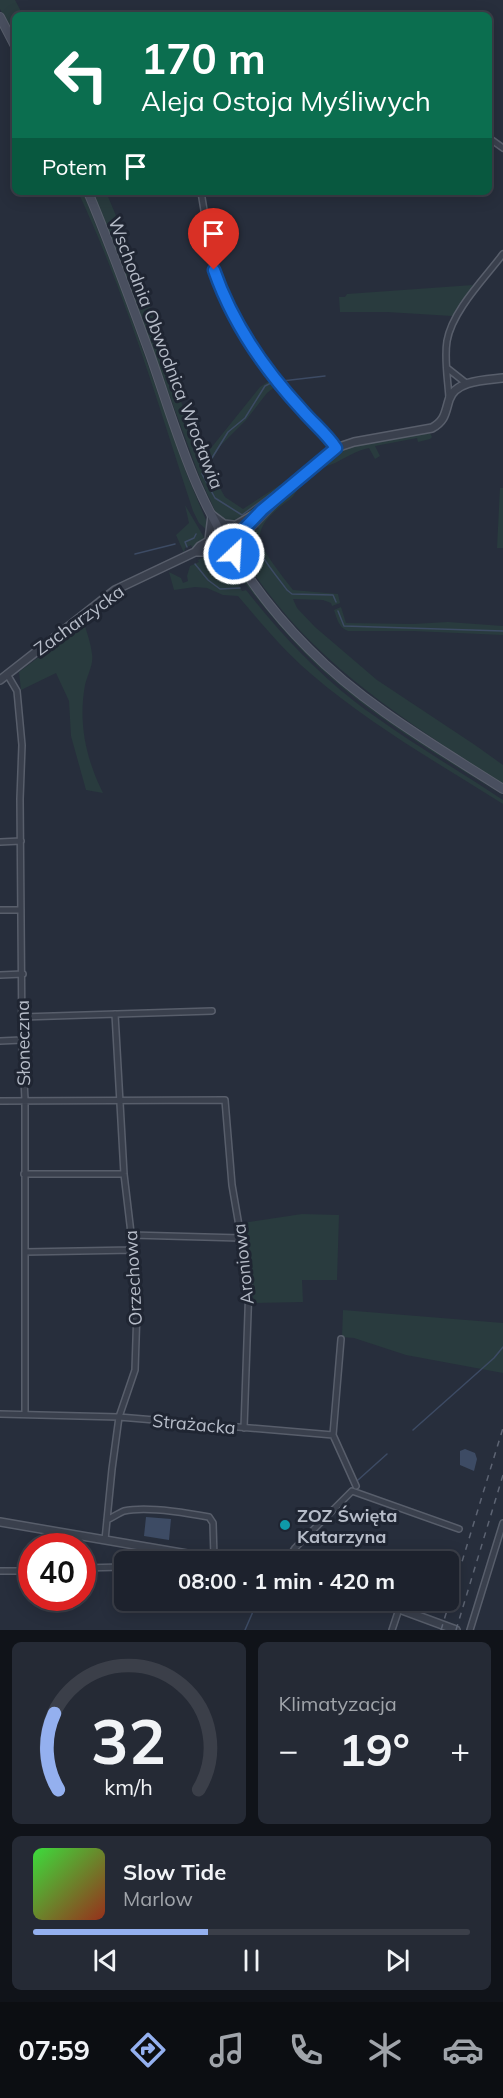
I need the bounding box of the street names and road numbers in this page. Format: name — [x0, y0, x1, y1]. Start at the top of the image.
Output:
street label: Wschodnia Obwodnica Wrocławia — [103, 214, 229, 492]
street label: Zacharzycka — [29, 580, 129, 660]
street label: Słoneczna — [11, 1000, 35, 1086]
street label: Aroniowa — [227, 1222, 259, 1306]
street label: Orzechowa — [119, 1230, 147, 1326]
street label: Strażacka — [151, 1409, 237, 1439]

